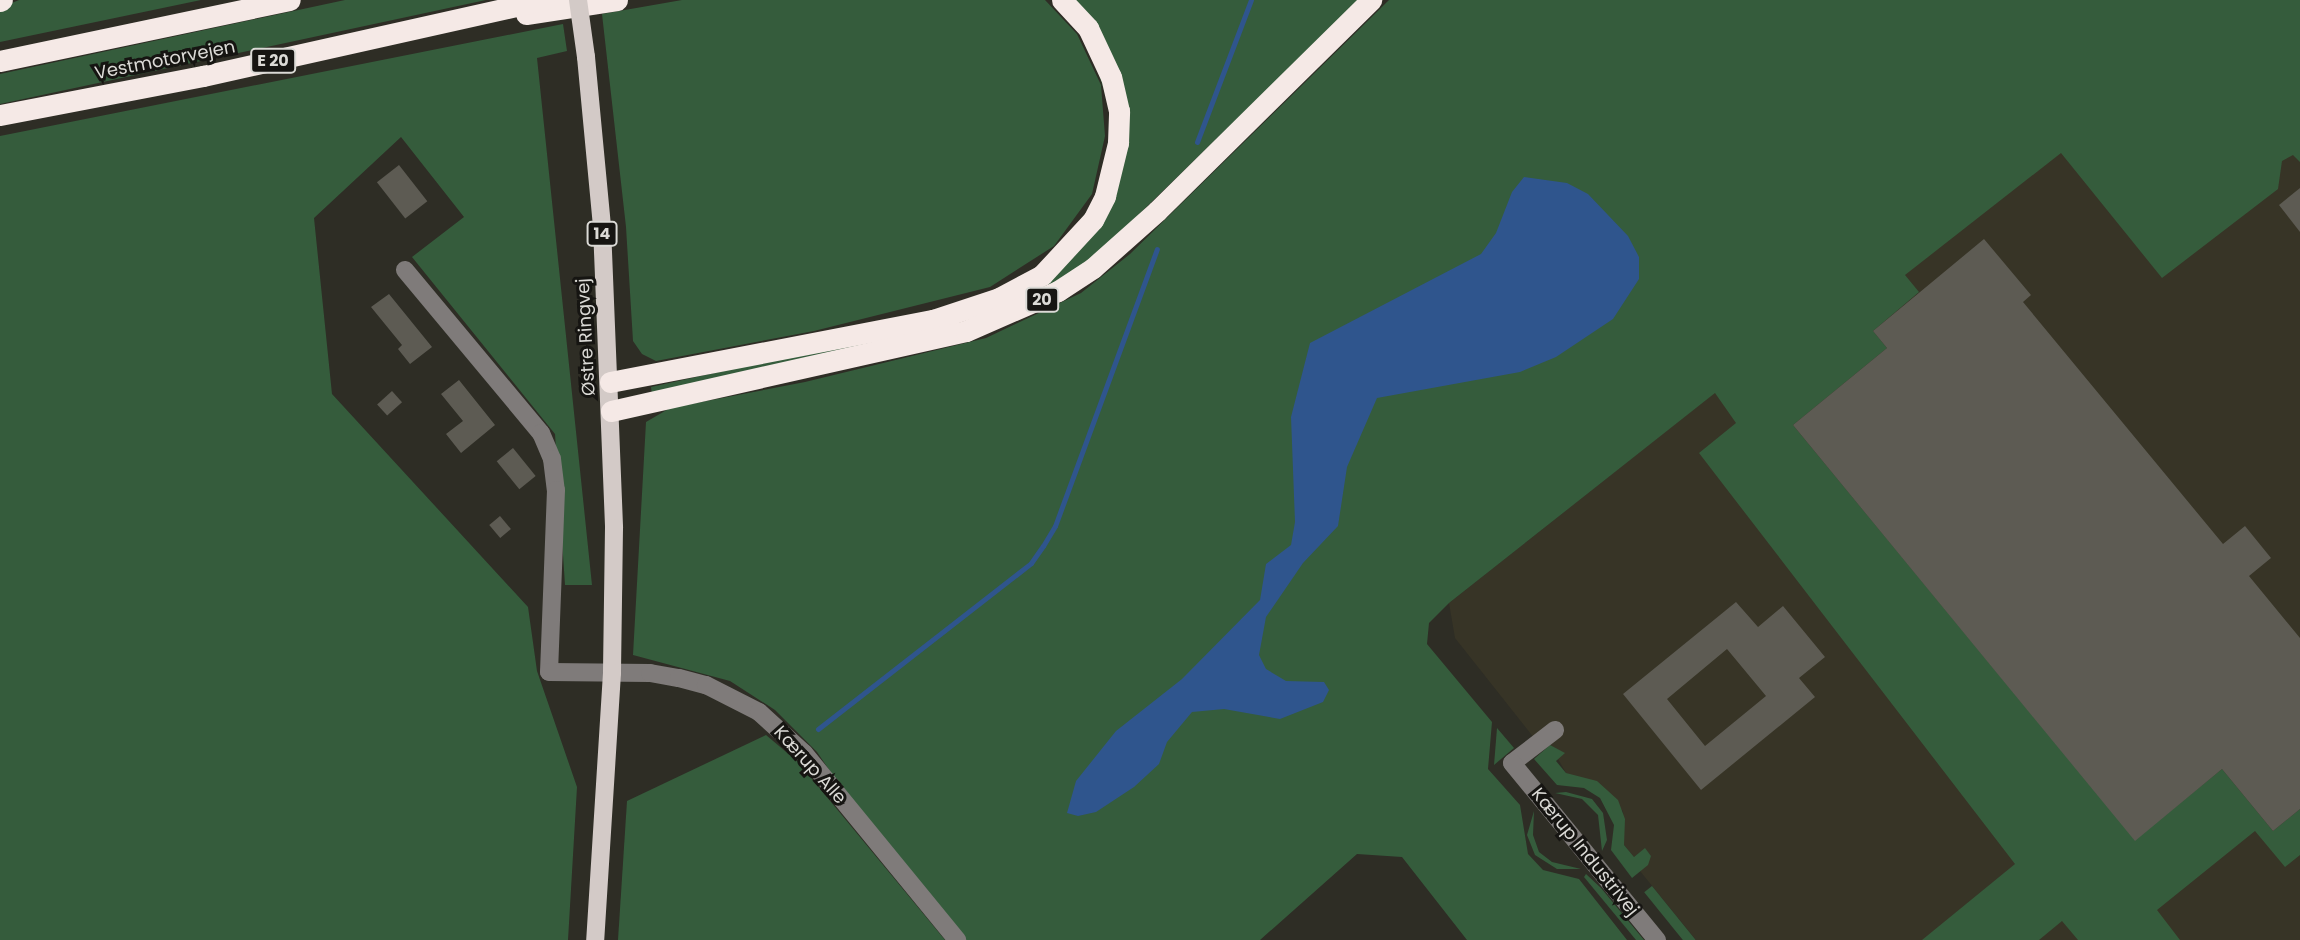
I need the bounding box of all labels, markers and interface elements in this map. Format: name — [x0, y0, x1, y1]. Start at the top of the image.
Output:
street label: Vestmotorvejen — [93, 36, 237, 84]
road number: E 20 — [248, 48, 298, 74]
road number: 14 — [586, 222, 618, 246]
street label: Østre Ringvej — [572, 278, 600, 396]
road number: 20 — [1024, 288, 1060, 312]
street label: Kærup Alle — [769, 721, 851, 809]
street label: Kærup Industrivej — [1527, 784, 1643, 920]

